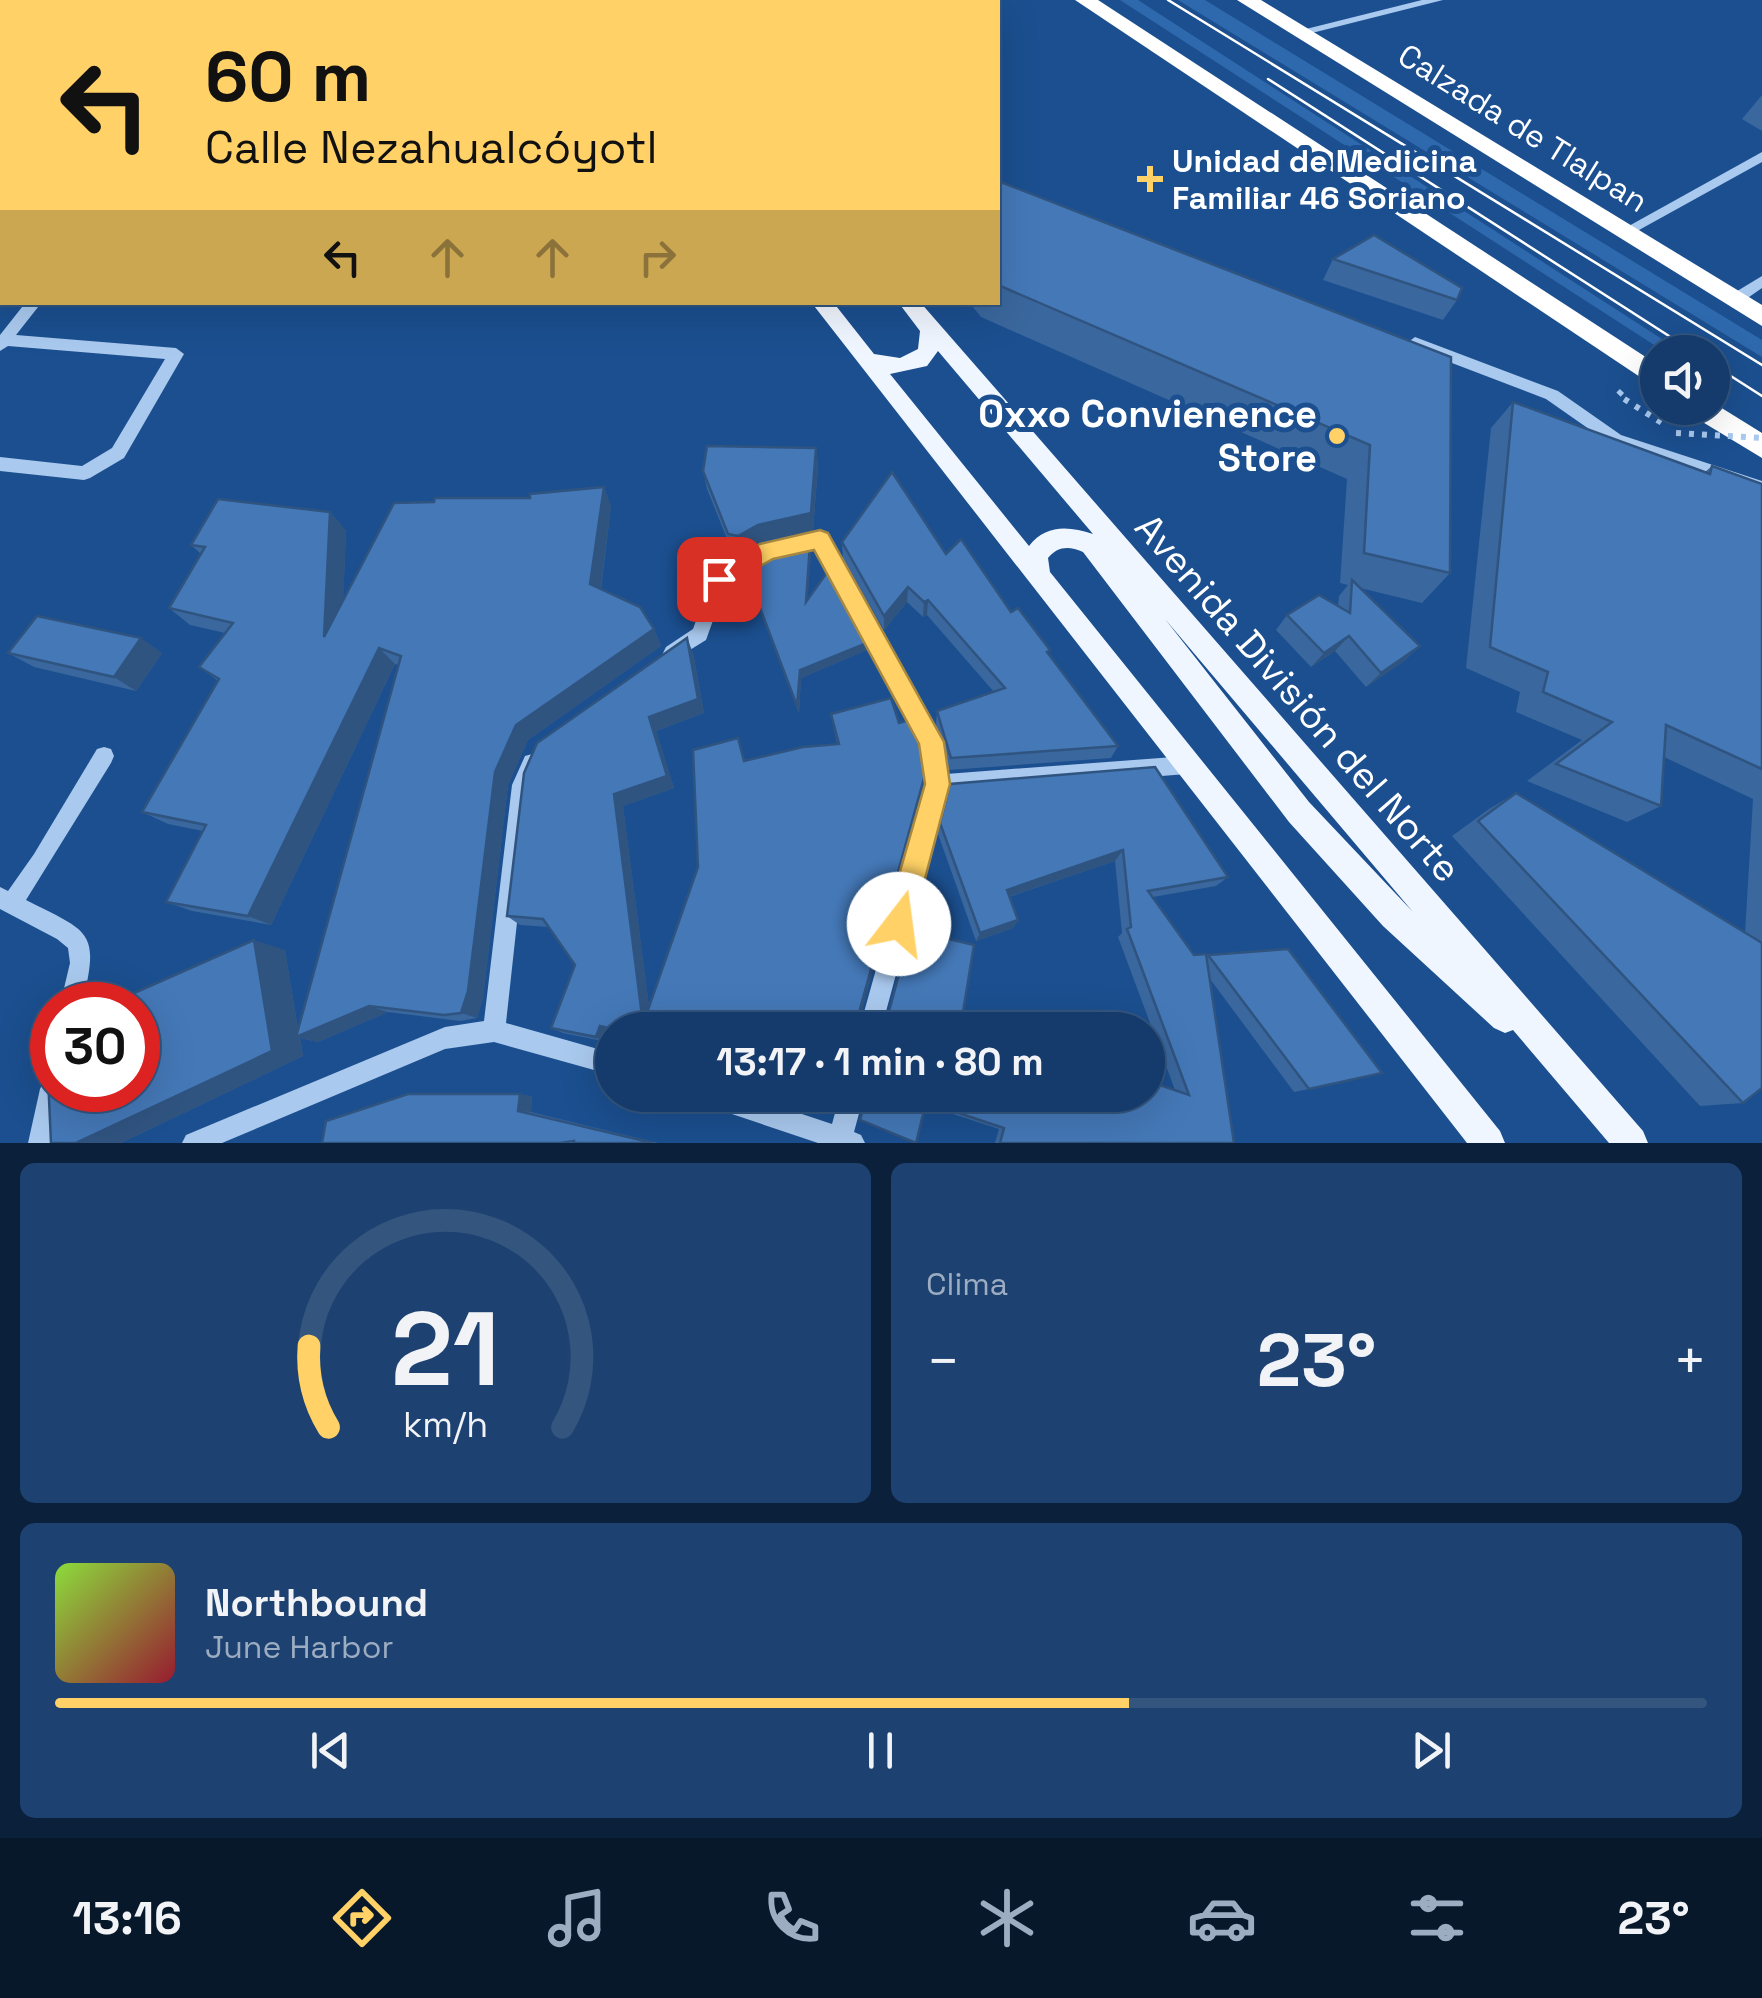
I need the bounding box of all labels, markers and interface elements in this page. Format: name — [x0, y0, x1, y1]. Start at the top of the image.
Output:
text: 60 m — [205, 32, 371, 121]
street label: Calzada de Tlalpan — [1391, 35, 1655, 221]
icon: left — [40, 40, 170, 170]
text: Calle Nezahualcóyotl — [205, 119, 658, 176]
place label: Unidad de Medicina Familiar 46 Soriano — [1172, 141, 1477, 218]
marker: Unidad de Medicina Familiar 46 Soriano — [1137, 166, 1163, 192]
icon: left — [315, 230, 370, 285]
icon: ahead — [420, 230, 475, 285]
icon: ahead — [525, 230, 580, 285]
icon: right — [630, 230, 685, 285]
map controls — [1640, 335, 1730, 425]
button: sound — [1640, 335, 1730, 425]
place label: Oxxo Convienence Store — [978, 390, 1317, 482]
marker: Oxxo Convienence Store — [1326, 425, 1348, 447]
street label: Avenida División del Norte — [1125, 504, 1471, 892]
pin — [677, 537, 762, 622]
icon: arrive — [692, 552, 747, 607]
position arrow — [847, 872, 951, 976]
speed limit sign: 30 — [30, 982, 160, 1112]
text: 13:17 · 1 min · 80 m — [716, 1038, 1044, 1086]
text: Clima — [926, 1264, 1008, 1304]
text: 21 — [391, 1283, 500, 1415]
text: 23° — [1257, 1312, 1376, 1408]
text: − — [926, 1326, 960, 1396]
text: + — [1673, 1326, 1707, 1396]
text: km/h — [403, 1402, 488, 1447]
text: Northbound — [205, 1579, 428, 1627]
text: June Harbor — [205, 1627, 393, 1667]
icon: previous — [303, 1723, 358, 1778]
icon: pause — [853, 1723, 908, 1778]
icon: next — [1404, 1723, 1459, 1778]
icon: directions — [327, 1883, 397, 1953]
icon: music — [542, 1883, 612, 1953]
icon: phone — [757, 1883, 827, 1953]
icon: climate — [972, 1883, 1042, 1953]
icon: car — [1187, 1883, 1257, 1953]
icon: filters — [1402, 1883, 1472, 1953]
text: 13:16 — [73, 1890, 182, 1947]
text: 23° — [1618, 1890, 1689, 1947]

